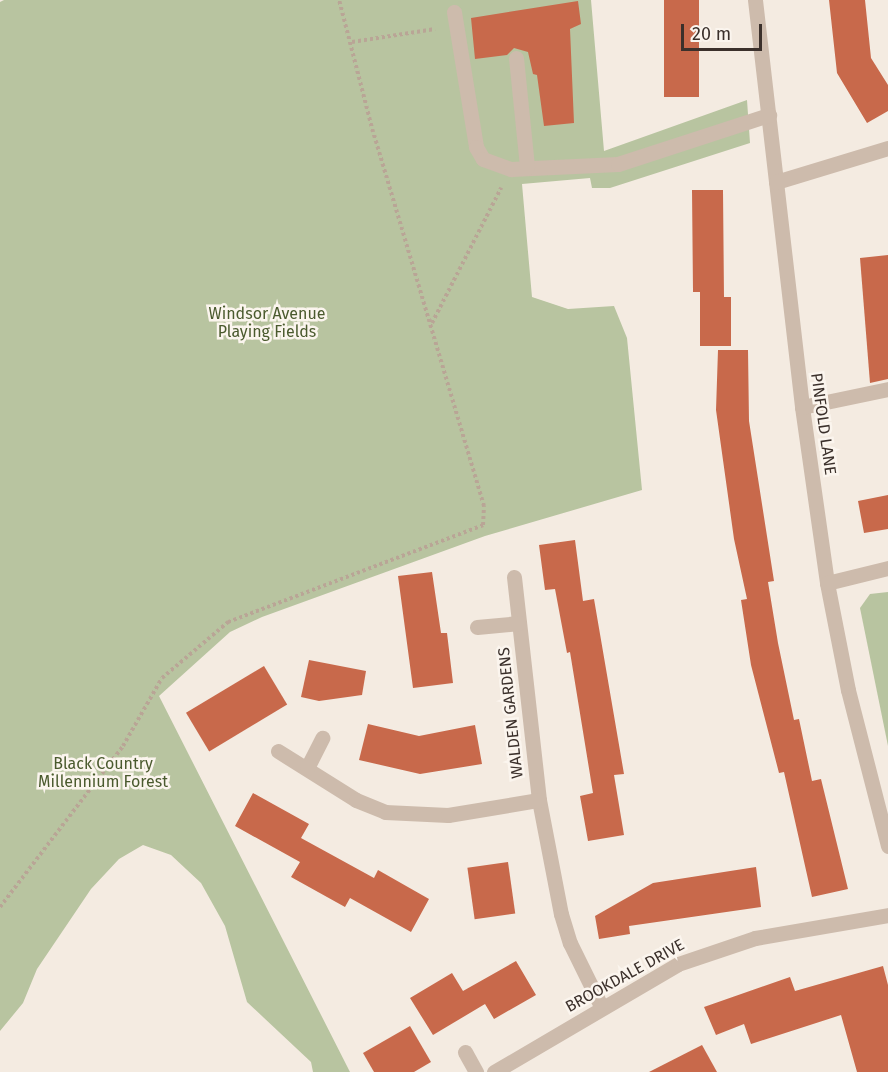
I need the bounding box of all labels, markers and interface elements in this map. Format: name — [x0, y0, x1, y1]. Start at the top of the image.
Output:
scale bar — [684, 12, 765, 50]
text: 20 m — [692, 23, 731, 45]
park label: Windsor Avenue Playing Fields — [208, 304, 326, 342]
street label: PINFOLD LANE — [806, 372, 840, 476]
street label: WALDEN GARDENS — [495, 646, 527, 780]
park label: Black Country Millennium Forest — [38, 754, 168, 792]
street label: BROOKDALE DRIVE — [562, 935, 688, 1017]

